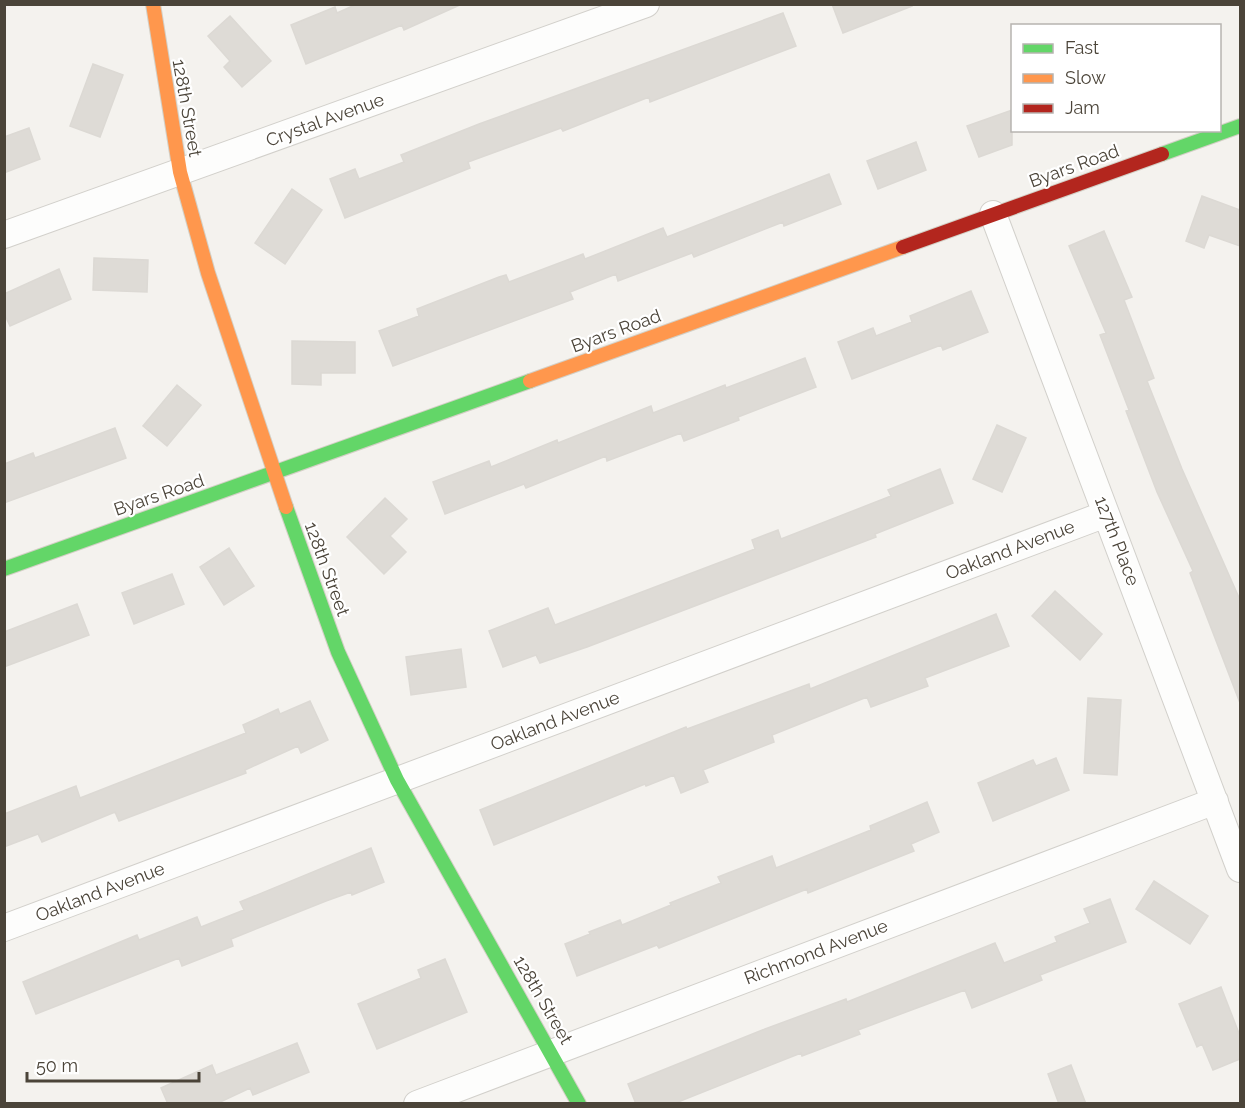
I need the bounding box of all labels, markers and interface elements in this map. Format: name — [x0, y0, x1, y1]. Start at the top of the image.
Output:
legend — [1011, 24, 1221, 132]
text: Fast — [1065, 37, 1099, 58]
street label: 128th Street — [169, 57, 206, 158]
text: Slow — [1065, 67, 1106, 88]
street label: Crystal Avenue — [263, 88, 387, 151]
text: Jam — [1065, 97, 1100, 118]
street label: Byars Road — [1026, 140, 1122, 191]
street label: Byars Road — [568, 305, 664, 356]
street label: Byars Road — [111, 469, 207, 520]
street label: 127th Place — [1091, 493, 1144, 589]
street label: Oakland Avenue — [942, 515, 1078, 584]
street label: 128th Street — [301, 519, 354, 619]
street label: Oakland Avenue — [487, 686, 623, 755]
street label: Oakland Avenue — [32, 857, 168, 926]
street label: Richmond Avenue — [741, 914, 891, 989]
street label: 128th Street — [510, 952, 577, 1048]
scale bar — [27, 1045, 200, 1083]
text: 50 m — [36, 1055, 78, 1076]

